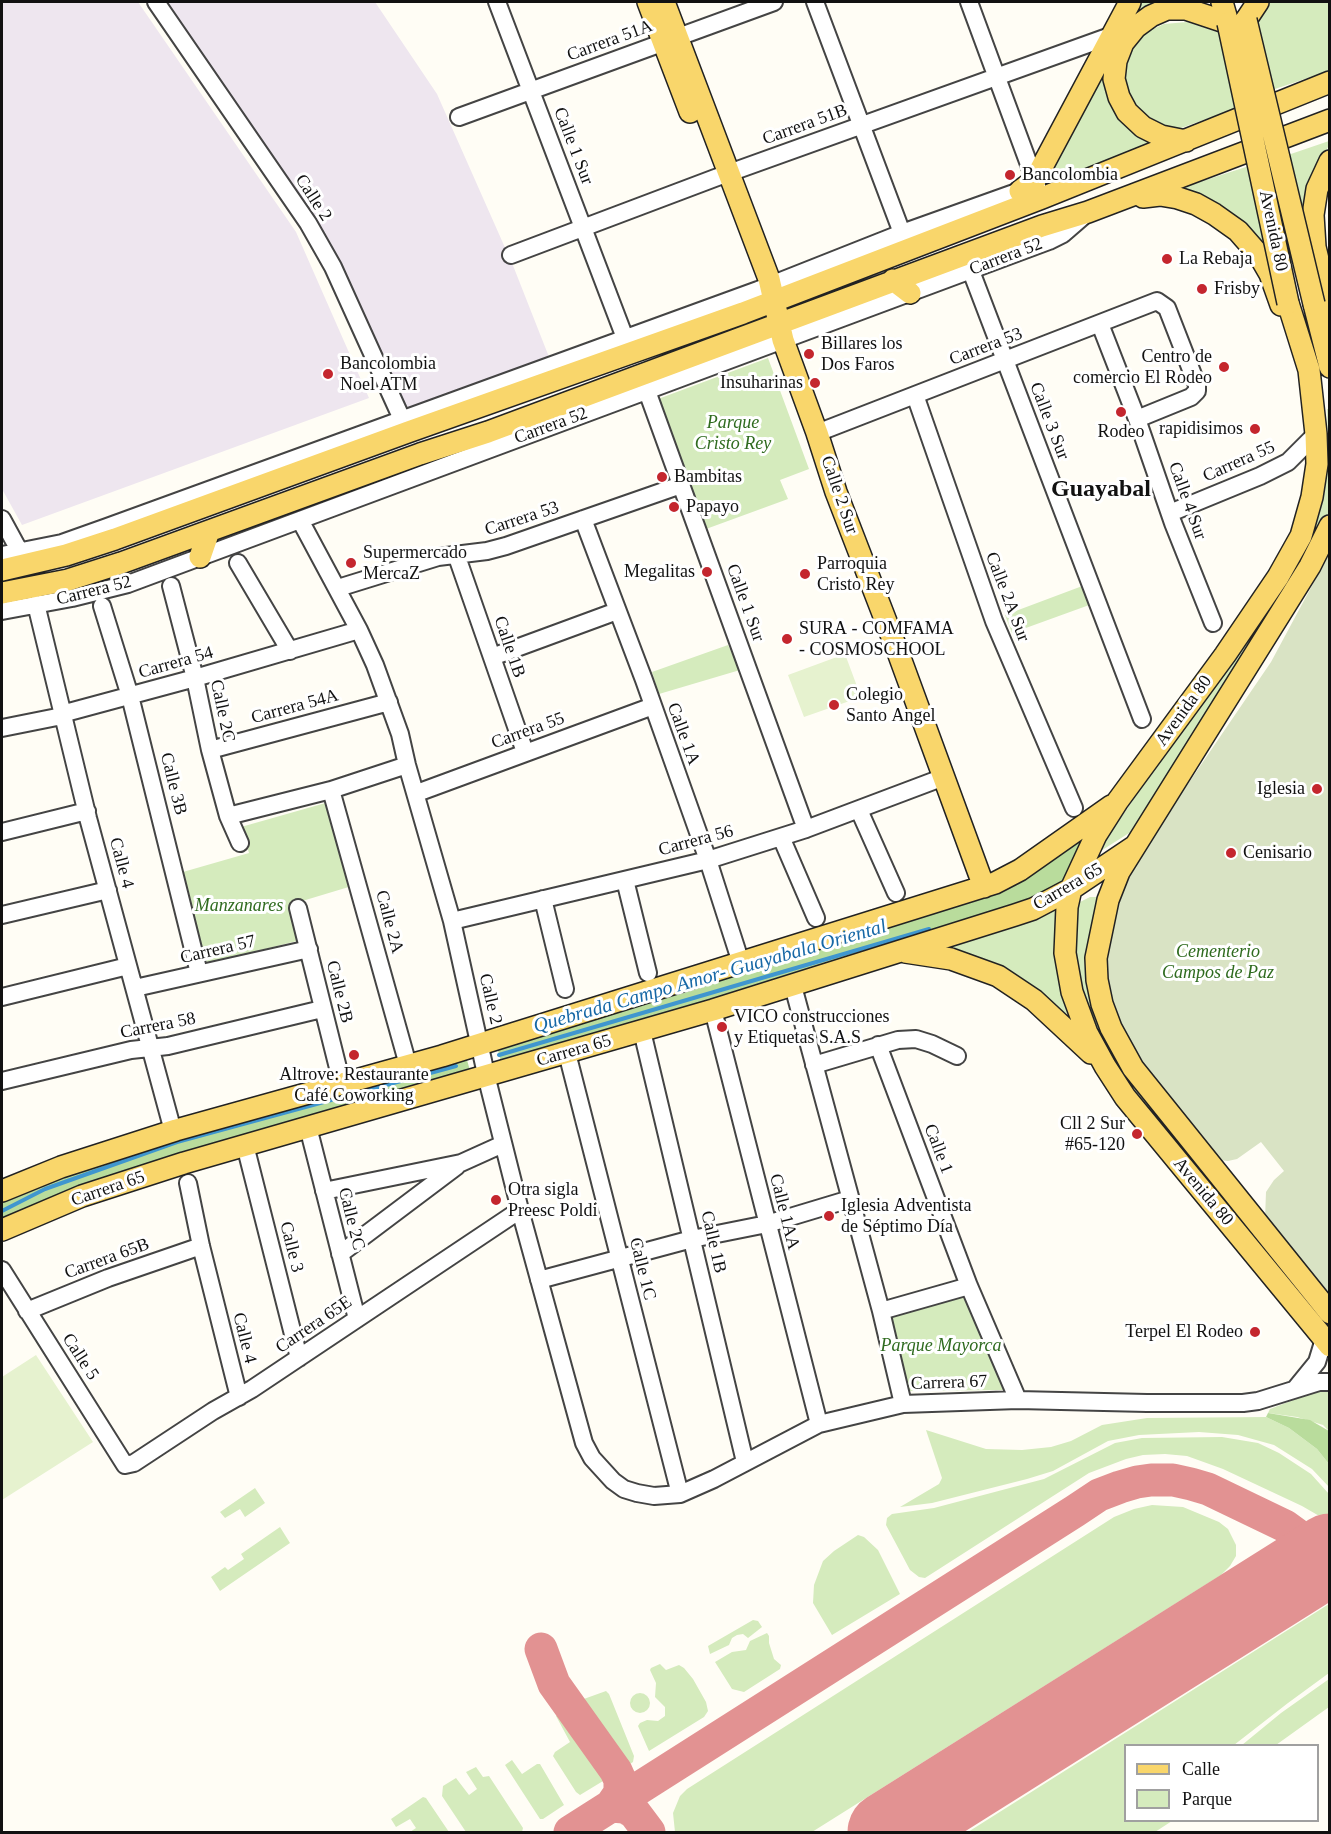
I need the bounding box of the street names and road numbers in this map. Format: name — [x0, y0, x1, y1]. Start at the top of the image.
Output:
street label: Carrera 51A — [564, 16, 656, 66]
street label: Carrera 51B — [760, 100, 850, 150]
street label: Calle 1 Sur — [548, 104, 598, 188]
street label: Calle 2 — [290, 171, 336, 225]
street label: Avenida 80 — [1254, 189, 1292, 273]
street label: Carrera 52 — [966, 233, 1046, 281]
street label: Carrera 53 — [946, 323, 1026, 371]
street label: Calle 3 Sur — [1024, 379, 1074, 463]
street label: Carrera 52 — [511, 403, 591, 449]
street label: Carrera 55 — [1200, 437, 1278, 487]
street label: Calle 2 Sur — [816, 453, 862, 537]
street label: Calle 4 Sur — [1163, 459, 1211, 543]
street label: Carrera 53 — [482, 497, 562, 541]
street label: Calle 2A Sur — [980, 549, 1034, 645]
street label: Calle 1 Sur — [721, 561, 769, 645]
street label: Carrera 52 — [54, 571, 134, 611]
street label: Calle 1B — [488, 613, 530, 681]
street label: Carrera 54 — [136, 642, 216, 684]
street label: Avenida 80 — [1151, 671, 1217, 751]
street label: Calle 2C — [205, 678, 239, 744]
street label: Carrera 54A — [249, 685, 341, 729]
street label: Calle 1A — [662, 700, 704, 768]
street label: Carrera 55 — [488, 708, 568, 754]
street label: Calle 3B — [155, 751, 191, 817]
street label: Carrera 56 — [656, 821, 736, 861]
street label: Calle 4 — [104, 835, 138, 891]
street label: Carrera 65 — [1029, 859, 1107, 915]
street label: Calle 2A — [370, 888, 408, 956]
street label: Carrera 57 — [178, 931, 258, 969]
street label: Calle 2B — [321, 959, 357, 1025]
street label: Calle 2 — [474, 971, 506, 1027]
street label: Carrera 58 — [118, 1008, 198, 1044]
street label: Carrera 65 — [534, 1030, 614, 1072]
street label: Calle 1 — [919, 1121, 957, 1177]
street label: Avenida 80 — [1168, 1154, 1238, 1230]
street label: Carrera 65 — [68, 1166, 148, 1212]
street label: Calle 1AA — [764, 1172, 804, 1252]
street label: Calle 2C — [333, 1186, 369, 1252]
street label: Calle 1B — [695, 1209, 731, 1275]
street label: Calle 3 — [274, 1219, 308, 1275]
street label: Carrera 65B — [62, 1234, 152, 1284]
street label: Calle 1C — [624, 1236, 660, 1302]
street label: Carrera 65E — [272, 1292, 356, 1358]
street label: Calle 4 — [227, 1310, 261, 1366]
street label: Calle 5 — [57, 1330, 103, 1384]
street label: Carrera 67 — [910, 1371, 988, 1395]

